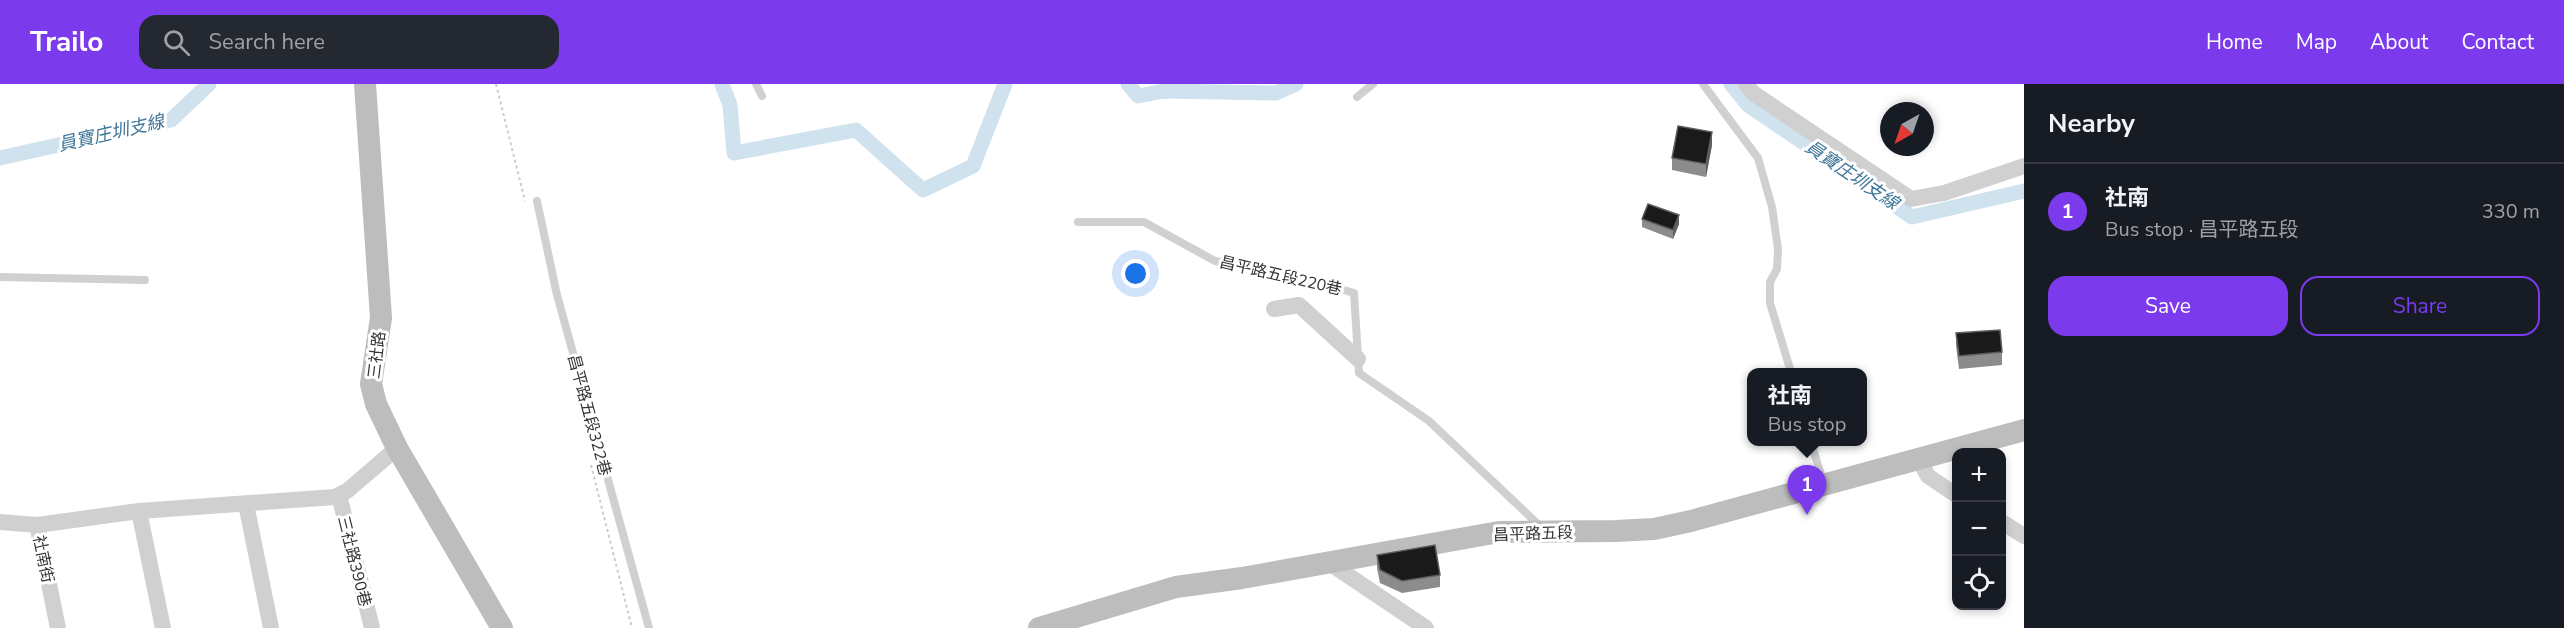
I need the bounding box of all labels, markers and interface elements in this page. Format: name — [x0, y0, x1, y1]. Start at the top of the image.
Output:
search box — [139, 15, 559, 69]
text: Trailo — [30, 23, 103, 61]
icon: search — [160, 26, 193, 59]
text: Search here — [208, 27, 325, 57]
text: Home — [2206, 28, 2263, 56]
text: Map — [2296, 28, 2337, 56]
text: About — [2370, 28, 2428, 56]
text: Contact — [2461, 28, 2534, 56]
north arrow — [1880, 102, 1934, 156]
text: Nearby — [2048, 106, 2135, 141]
water label: 員寶庄圳支線 — [56, 109, 168, 157]
water label: 員寶庄圳支線 — [1801, 135, 1905, 216]
text: 社南 — [2105, 183, 2149, 213]
text: 1 — [2062, 198, 2074, 225]
text: 330 m — [2482, 198, 2540, 225]
text: Bus stop · 昌平路五段 — [2105, 216, 2299, 243]
street label: 昌平路五段220巷 — [1217, 251, 1344, 301]
your location — [1121, 259, 1150, 288]
button: Save — [2048, 276, 2288, 336]
button: Share — [2300, 276, 2540, 336]
street label: 三社路 — [363, 330, 391, 380]
street label: 昌平路五段322巷 — [562, 352, 616, 478]
popup — [1747, 368, 1867, 446]
text: 社南 — [1768, 381, 1812, 411]
text: Bus stop — [1768, 411, 1846, 438]
map controls — [1952, 448, 2006, 610]
button: + — [1952, 448, 2006, 502]
pin: 1 — [1788, 466, 1826, 515]
button: − — [1952, 502, 2006, 556]
street label: 三社路390巷 — [332, 514, 376, 609]
street label: 昌平路五段 — [1493, 522, 1573, 546]
street label: 社南街 — [27, 533, 59, 585]
button: locate — [1952, 556, 2006, 610]

